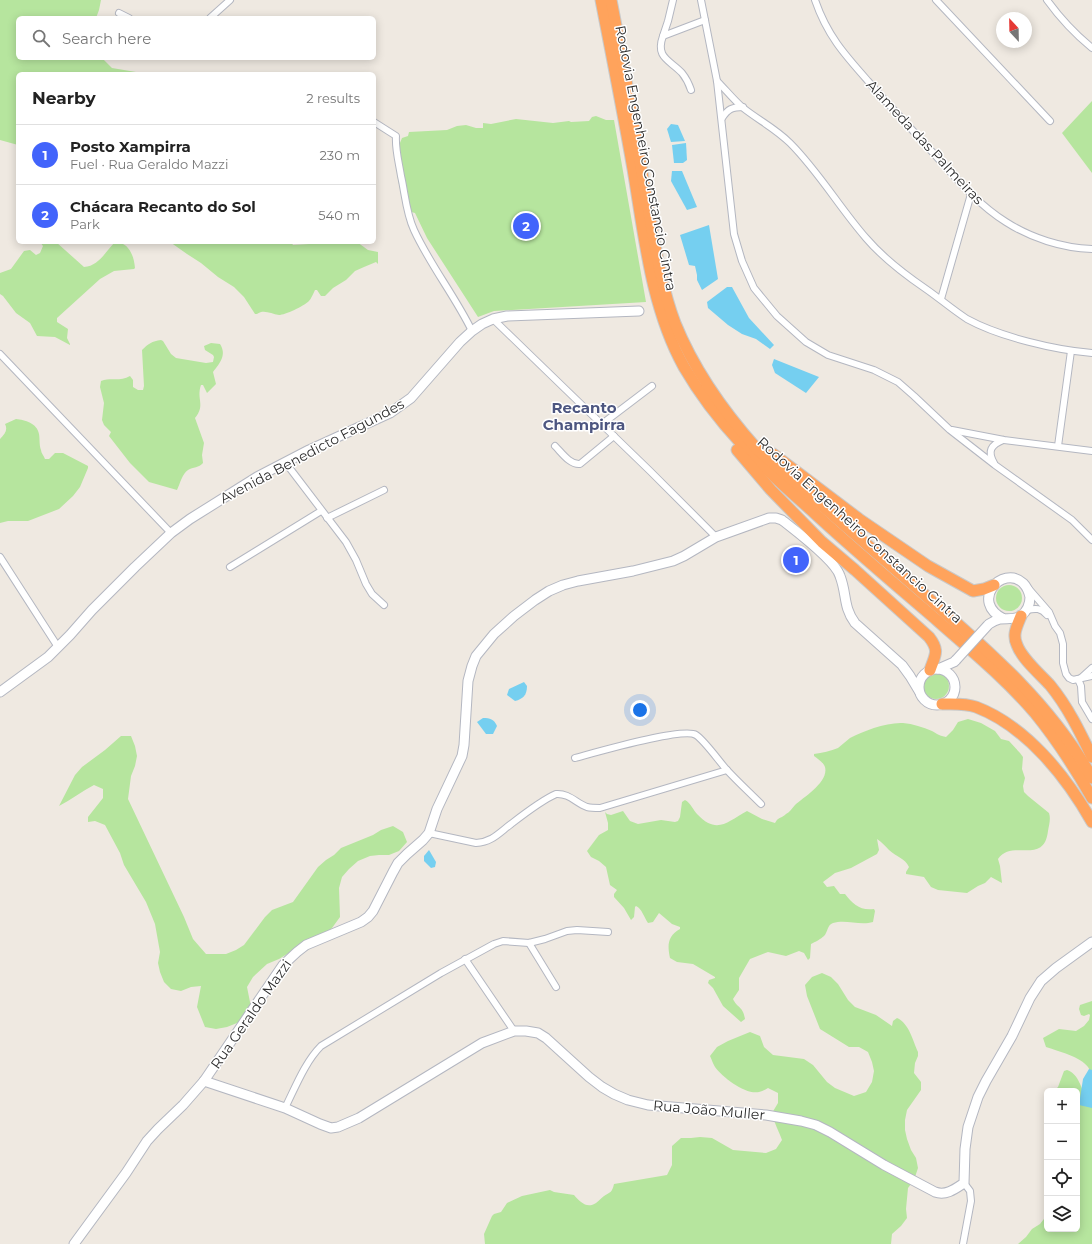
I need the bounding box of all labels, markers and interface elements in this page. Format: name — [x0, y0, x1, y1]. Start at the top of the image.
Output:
north arrow — [996, 12, 1032, 48]
search box — [16, 16, 376, 60]
street label: Rodovia Engenheiro Constancio Cintra — [611, 24, 681, 292]
icon: search — [30, 27, 52, 49]
text: Search here — [62, 29, 151, 48]
street label: Alameda das Palmeiras — [862, 76, 988, 208]
text: Nearby — [32, 88, 96, 108]
text: 2 results — [306, 90, 360, 106]
text: Posto Xampirra — [70, 137, 191, 156]
text: 1 — [42, 147, 48, 163]
text: 230 m — [319, 147, 360, 163]
text: Fuel · Rua Geraldo Mazzi — [70, 156, 228, 172]
text: Chácara Recanto do Sol — [70, 197, 256, 216]
text: 2 — [41, 207, 49, 223]
text: 540 m — [318, 207, 360, 223]
pin: 2 — [513, 211, 539, 241]
text: Park — [70, 216, 100, 232]
street label: Avenida Benedicto Fagundes — [217, 395, 407, 507]
district label: Recanto Champirra — [543, 398, 625, 434]
street label: Rodovia Engenheiro Constancio Cintra — [754, 433, 966, 627]
pin: 1 — [783, 545, 809, 575]
your location — [630, 700, 650, 720]
street label: Rua Geraldo Mazzi — [207, 956, 295, 1072]
map controls — [1044, 1088, 1080, 1232]
button: + — [1044, 1088, 1080, 1124]
street label: Rua João Muller — [652, 1096, 766, 1124]
button: − — [1044, 1124, 1080, 1160]
button: locate — [1044, 1160, 1080, 1196]
button: layers — [1044, 1196, 1080, 1232]

